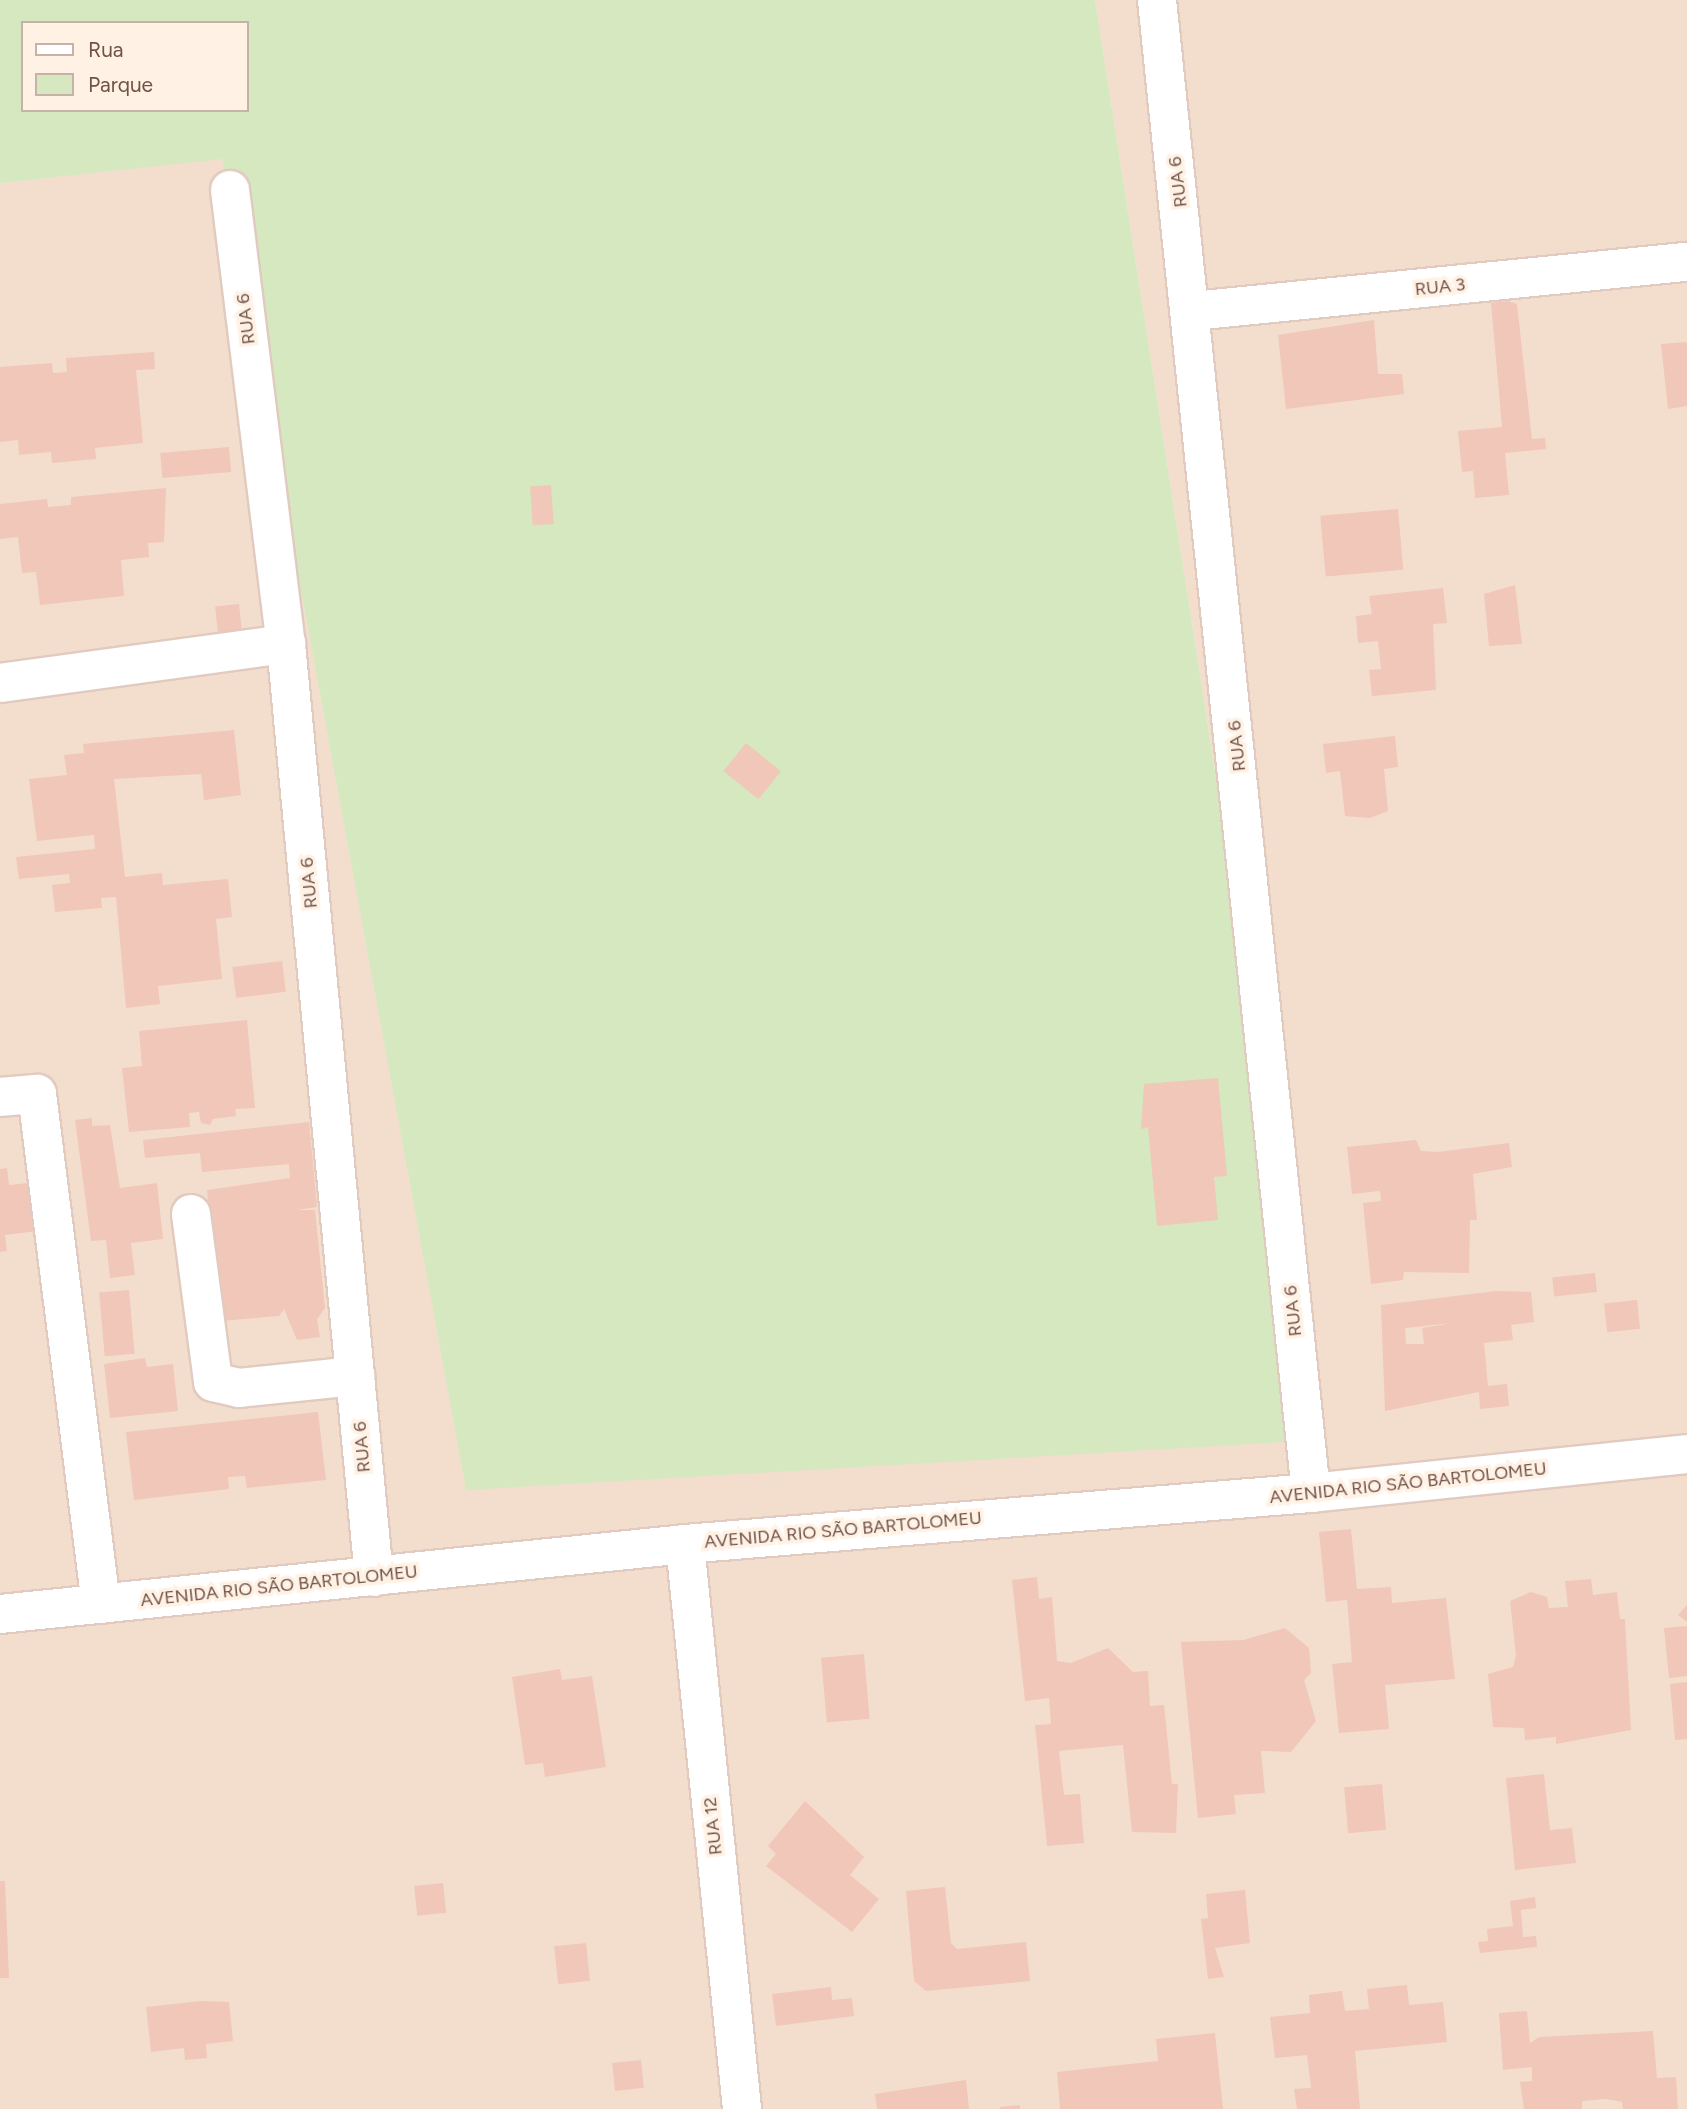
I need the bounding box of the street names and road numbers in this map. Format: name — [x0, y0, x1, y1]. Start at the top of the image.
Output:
street label: RUA 6 — [1164, 155, 1192, 209]
street label: RUA 3 — [1414, 274, 1466, 300]
street label: RUA 6 — [232, 292, 260, 346]
street label: RUA 6 — [1224, 720, 1250, 772]
street label: RUA 6 — [296, 857, 322, 909]
street label: RUA 6 — [1280, 1285, 1306, 1337]
street label: RUA 6 — [349, 1421, 375, 1473]
street label: AVENIDA RIO SÃO BARTOLOMEU — [1268, 1458, 1548, 1508]
street label: AVENIDA RIO SÃO BARTOLOMEU — [703, 1507, 983, 1553]
street label: AVENIDA RIO SÃO BARTOLOMEU — [139, 1561, 419, 1611]
street label: RUA 12 — [699, 1796, 727, 1856]

